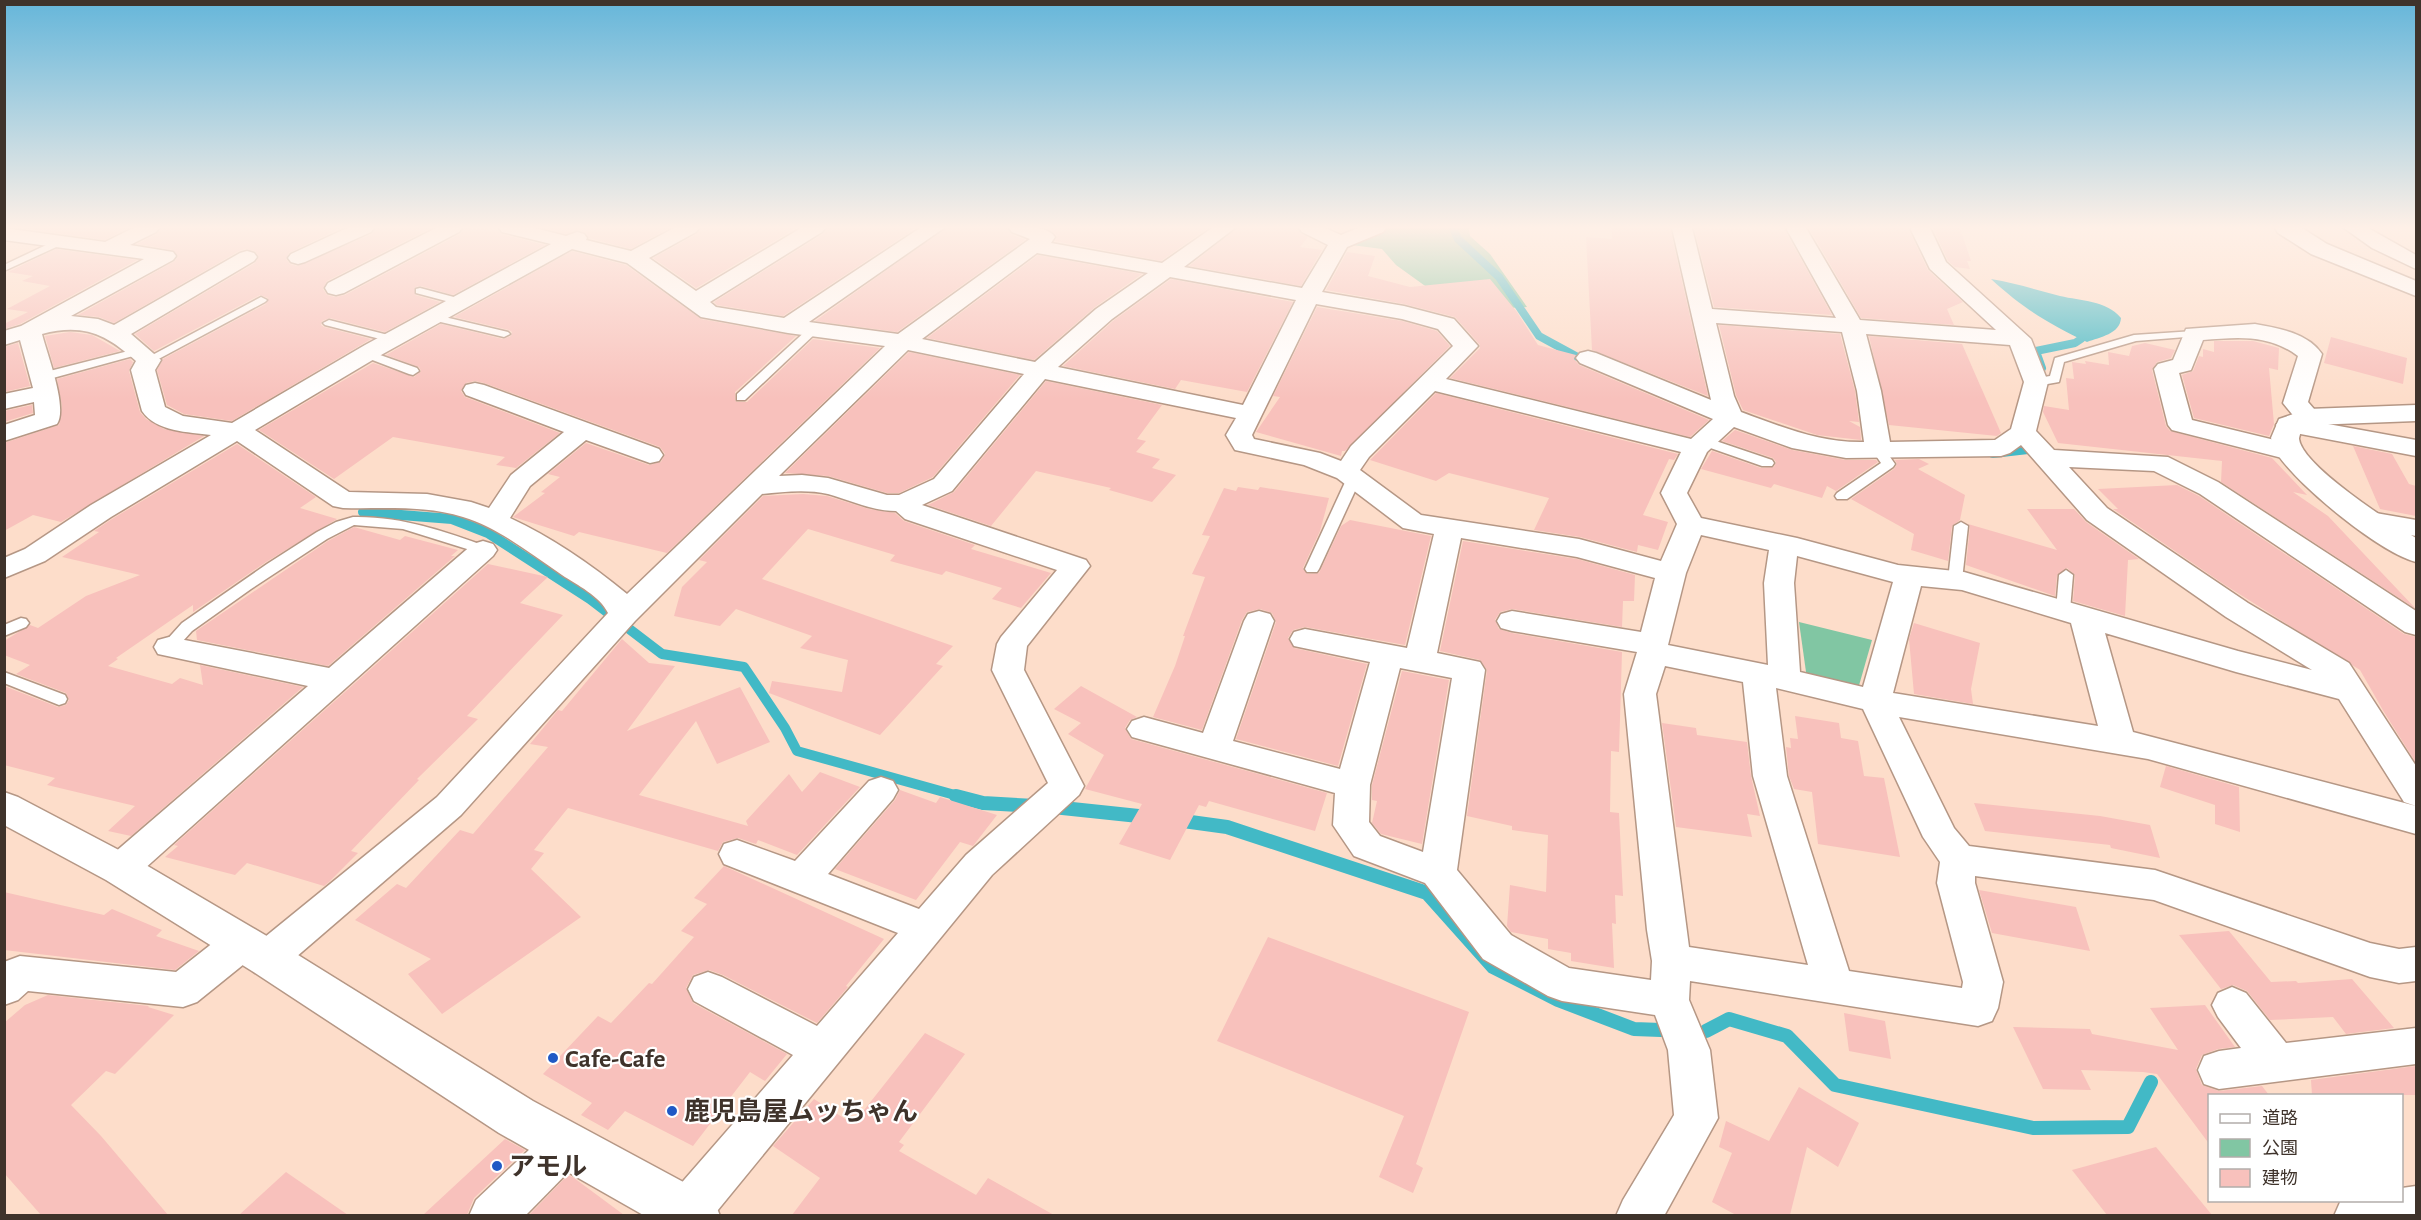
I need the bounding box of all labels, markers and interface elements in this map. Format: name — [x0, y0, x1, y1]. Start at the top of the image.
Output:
place label: Cafe-Cafe — [565, 1046, 665, 1072]
marker: Cafe-Cafe — [546, 1051, 560, 1065]
legend — [2208, 1094, 2403, 1202]
place label: 鹿児島屋ムッちゃん — [684, 1097, 918, 1125]
marker: 鹿児島屋ムッちゃん — [665, 1104, 679, 1118]
text: 道路 — [2262, 1108, 2298, 1128]
text: 公園 — [2262, 1139, 2298, 1158]
place label: アモル — [509, 1154, 587, 1180]
marker: アモル — [490, 1159, 504, 1173]
text: 建物 — [2262, 1168, 2298, 1188]

